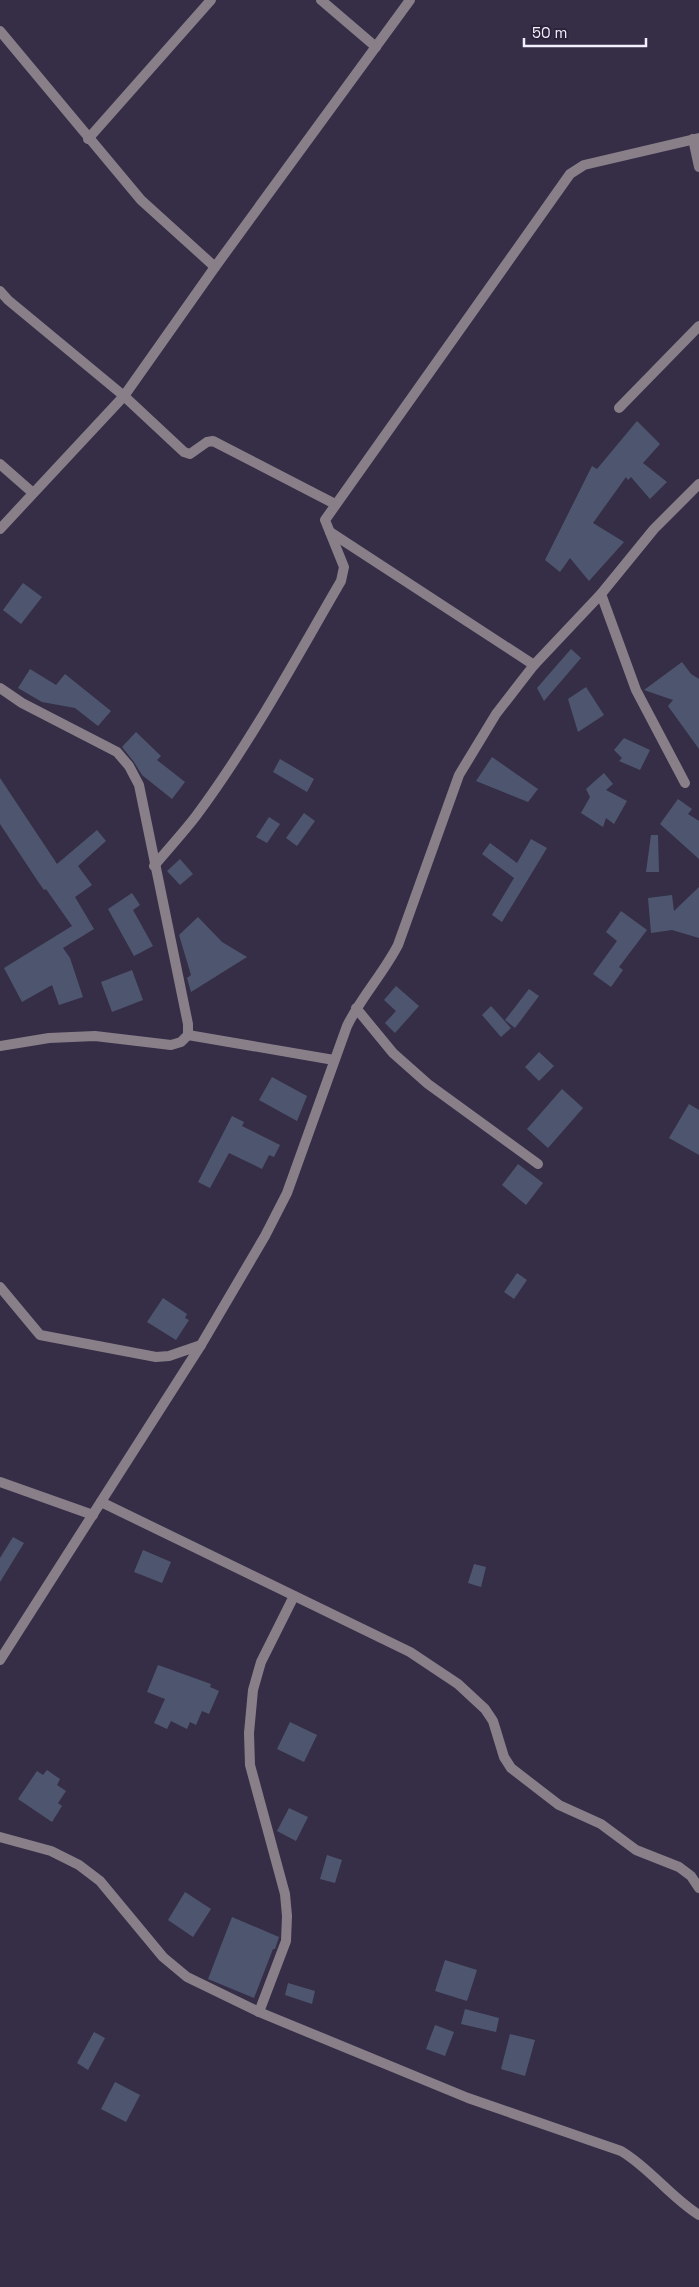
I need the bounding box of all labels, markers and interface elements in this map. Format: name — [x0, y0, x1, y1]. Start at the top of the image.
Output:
scale bar — [524, 15, 646, 47]
text: 50 m — [532, 23, 567, 42]

